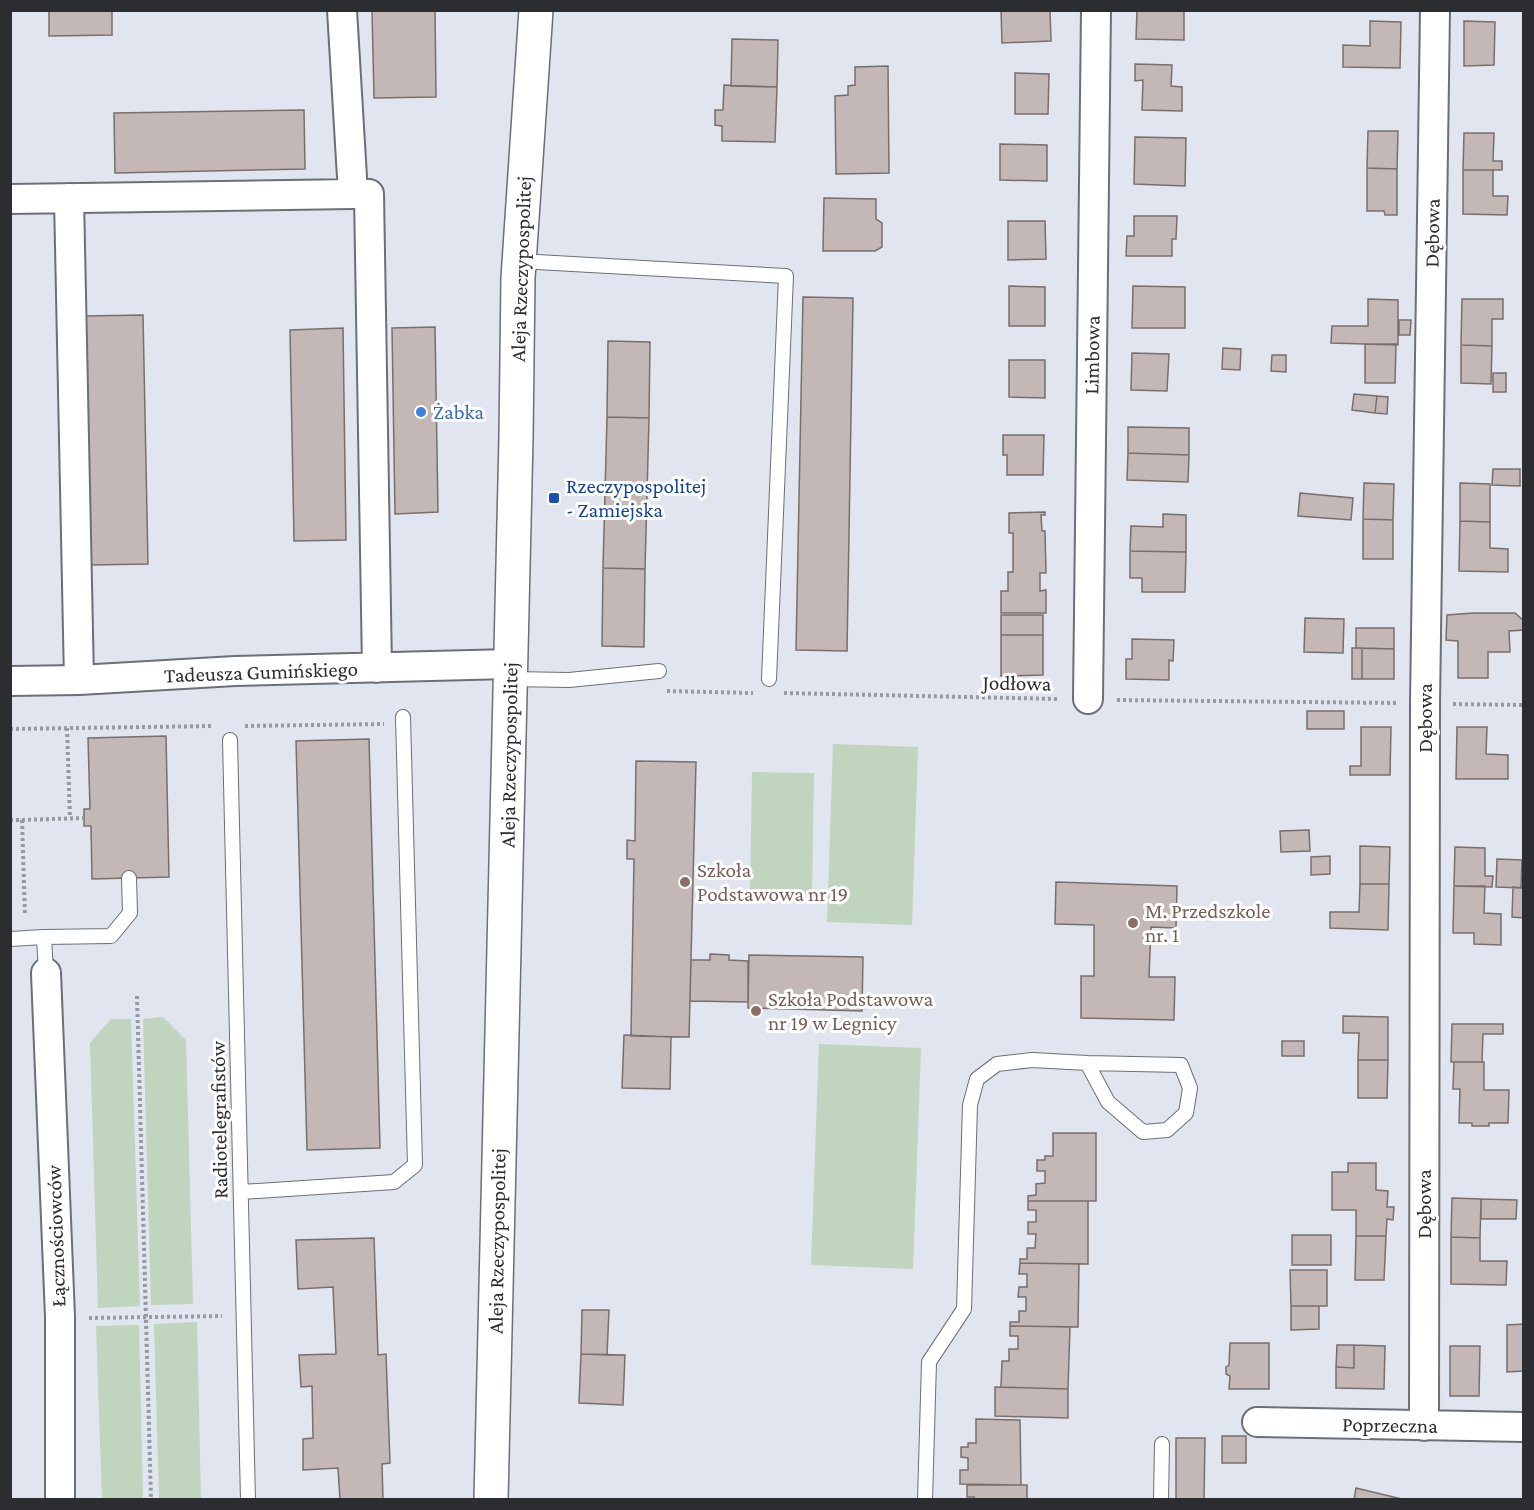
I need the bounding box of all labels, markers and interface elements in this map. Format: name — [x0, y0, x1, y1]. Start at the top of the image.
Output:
street label: Aleja Rzeczypospolitej — [506, 176, 536, 362]
street label: Dębowa — [1419, 198, 1445, 268]
street label: Limbowa — [1079, 315, 1105, 395]
place label: Żabka — [433, 400, 484, 424]
marker: Żabka — [414, 405, 428, 419]
place label: Rzeczypospolitej - Zamiejska — [566, 474, 706, 522]
marker: Rzeczypospolitej - Zamiejska — [547, 491, 561, 505]
street label: Tadeusza Gumińskiego — [164, 657, 358, 687]
street label: Aleja Rzeczypospolitej — [495, 662, 523, 848]
street label: Jodłowa — [980, 670, 1052, 696]
street label: Dębowa — [1413, 683, 1437, 753]
place label: Szkoła Podstawowa nr 19 — [697, 858, 848, 906]
marker: Szkoła Podstawowa nr 19 — [678, 875, 692, 889]
place label: M. Przedszkole nr. 1 — [1145, 899, 1270, 947]
marker: M. Przedszkole nr. 1 — [1126, 916, 1140, 930]
place label: Szkoła Podstawowa nr 19 w Legnicy — [768, 987, 933, 1035]
marker: Szkoła Podstawowa nr 19 w Legnicy — [749, 1004, 763, 1018]
street label: Radiotelegrafistów — [206, 1040, 232, 1199]
street label: Aleja Rzeczypospolitej — [483, 1148, 511, 1334]
street label: Łącznościowców — [42, 1164, 70, 1307]
street label: Dębowa — [1412, 1169, 1436, 1239]
street label: Poprzeczna — [1342, 1412, 1438, 1438]

